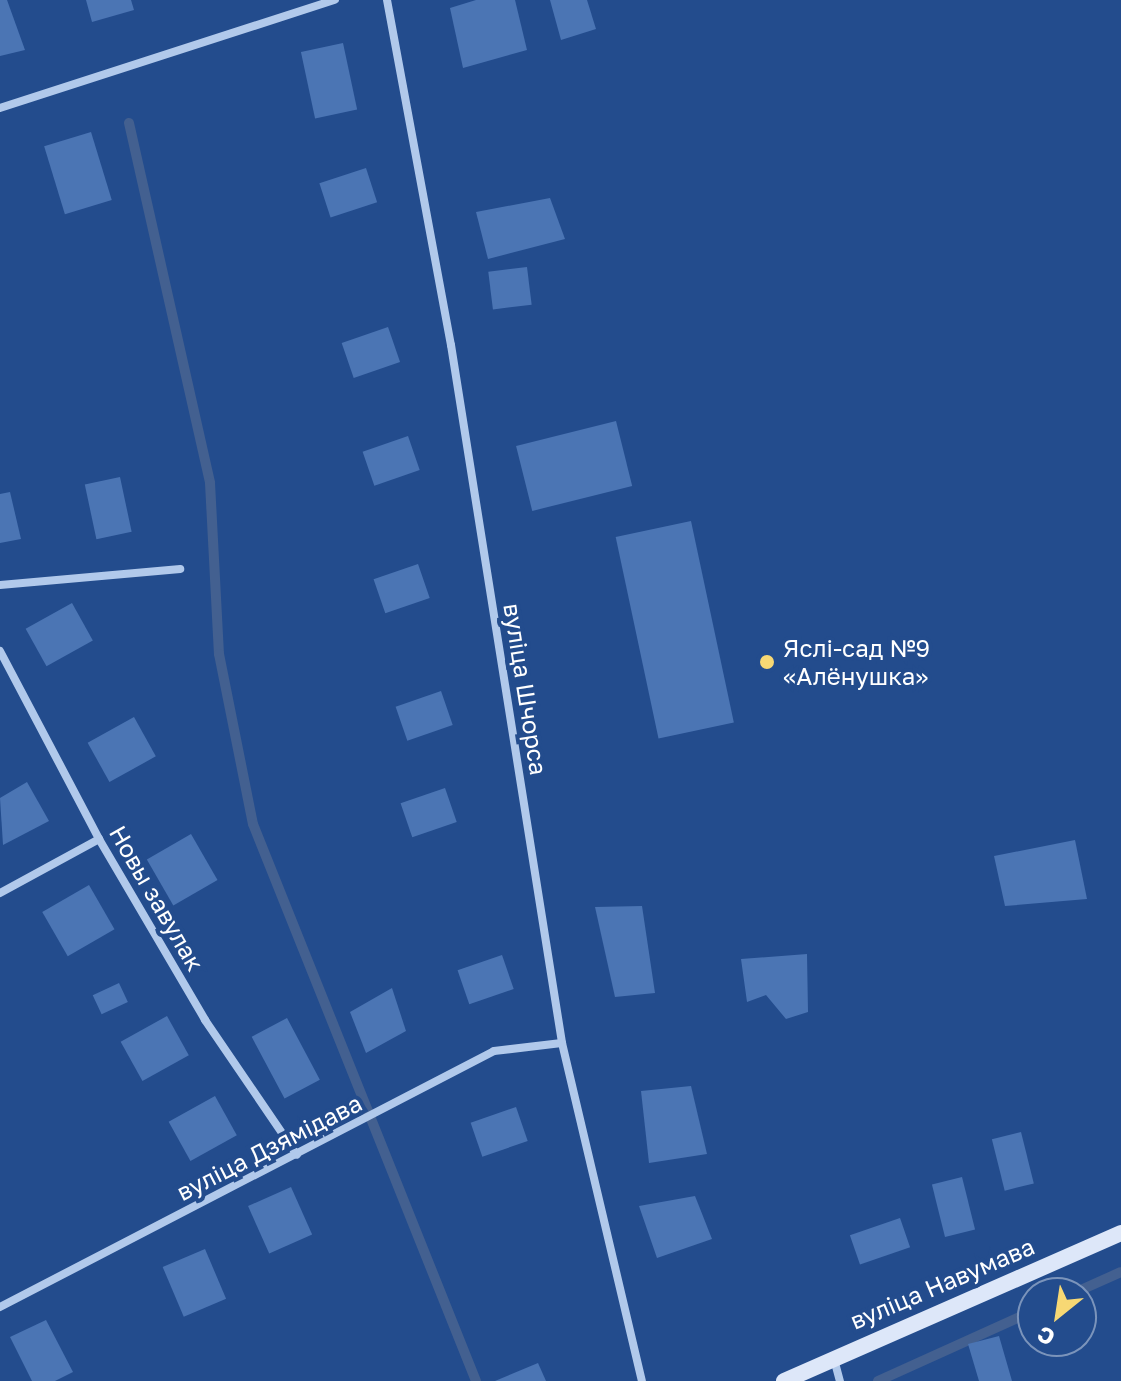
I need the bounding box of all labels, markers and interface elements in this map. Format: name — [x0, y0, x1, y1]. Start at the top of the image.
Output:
street label: вуліца Шчорса — [498, 601, 554, 777]
place label: Яслі-сад №9 «Алёнушка» — [783, 634, 930, 690]
marker: Яслі-сад №9 «Алёнушка» — [758, 653, 776, 671]
street label: Новы завулак — [104, 820, 210, 976]
street label: вуліца Дзямідава — [172, 1088, 366, 1206]
street label: вуліца Навумава — [845, 1231, 1039, 1335]
north arrow — [1017, 1277, 1097, 1357]
text: С — [1032, 1321, 1059, 1352]

